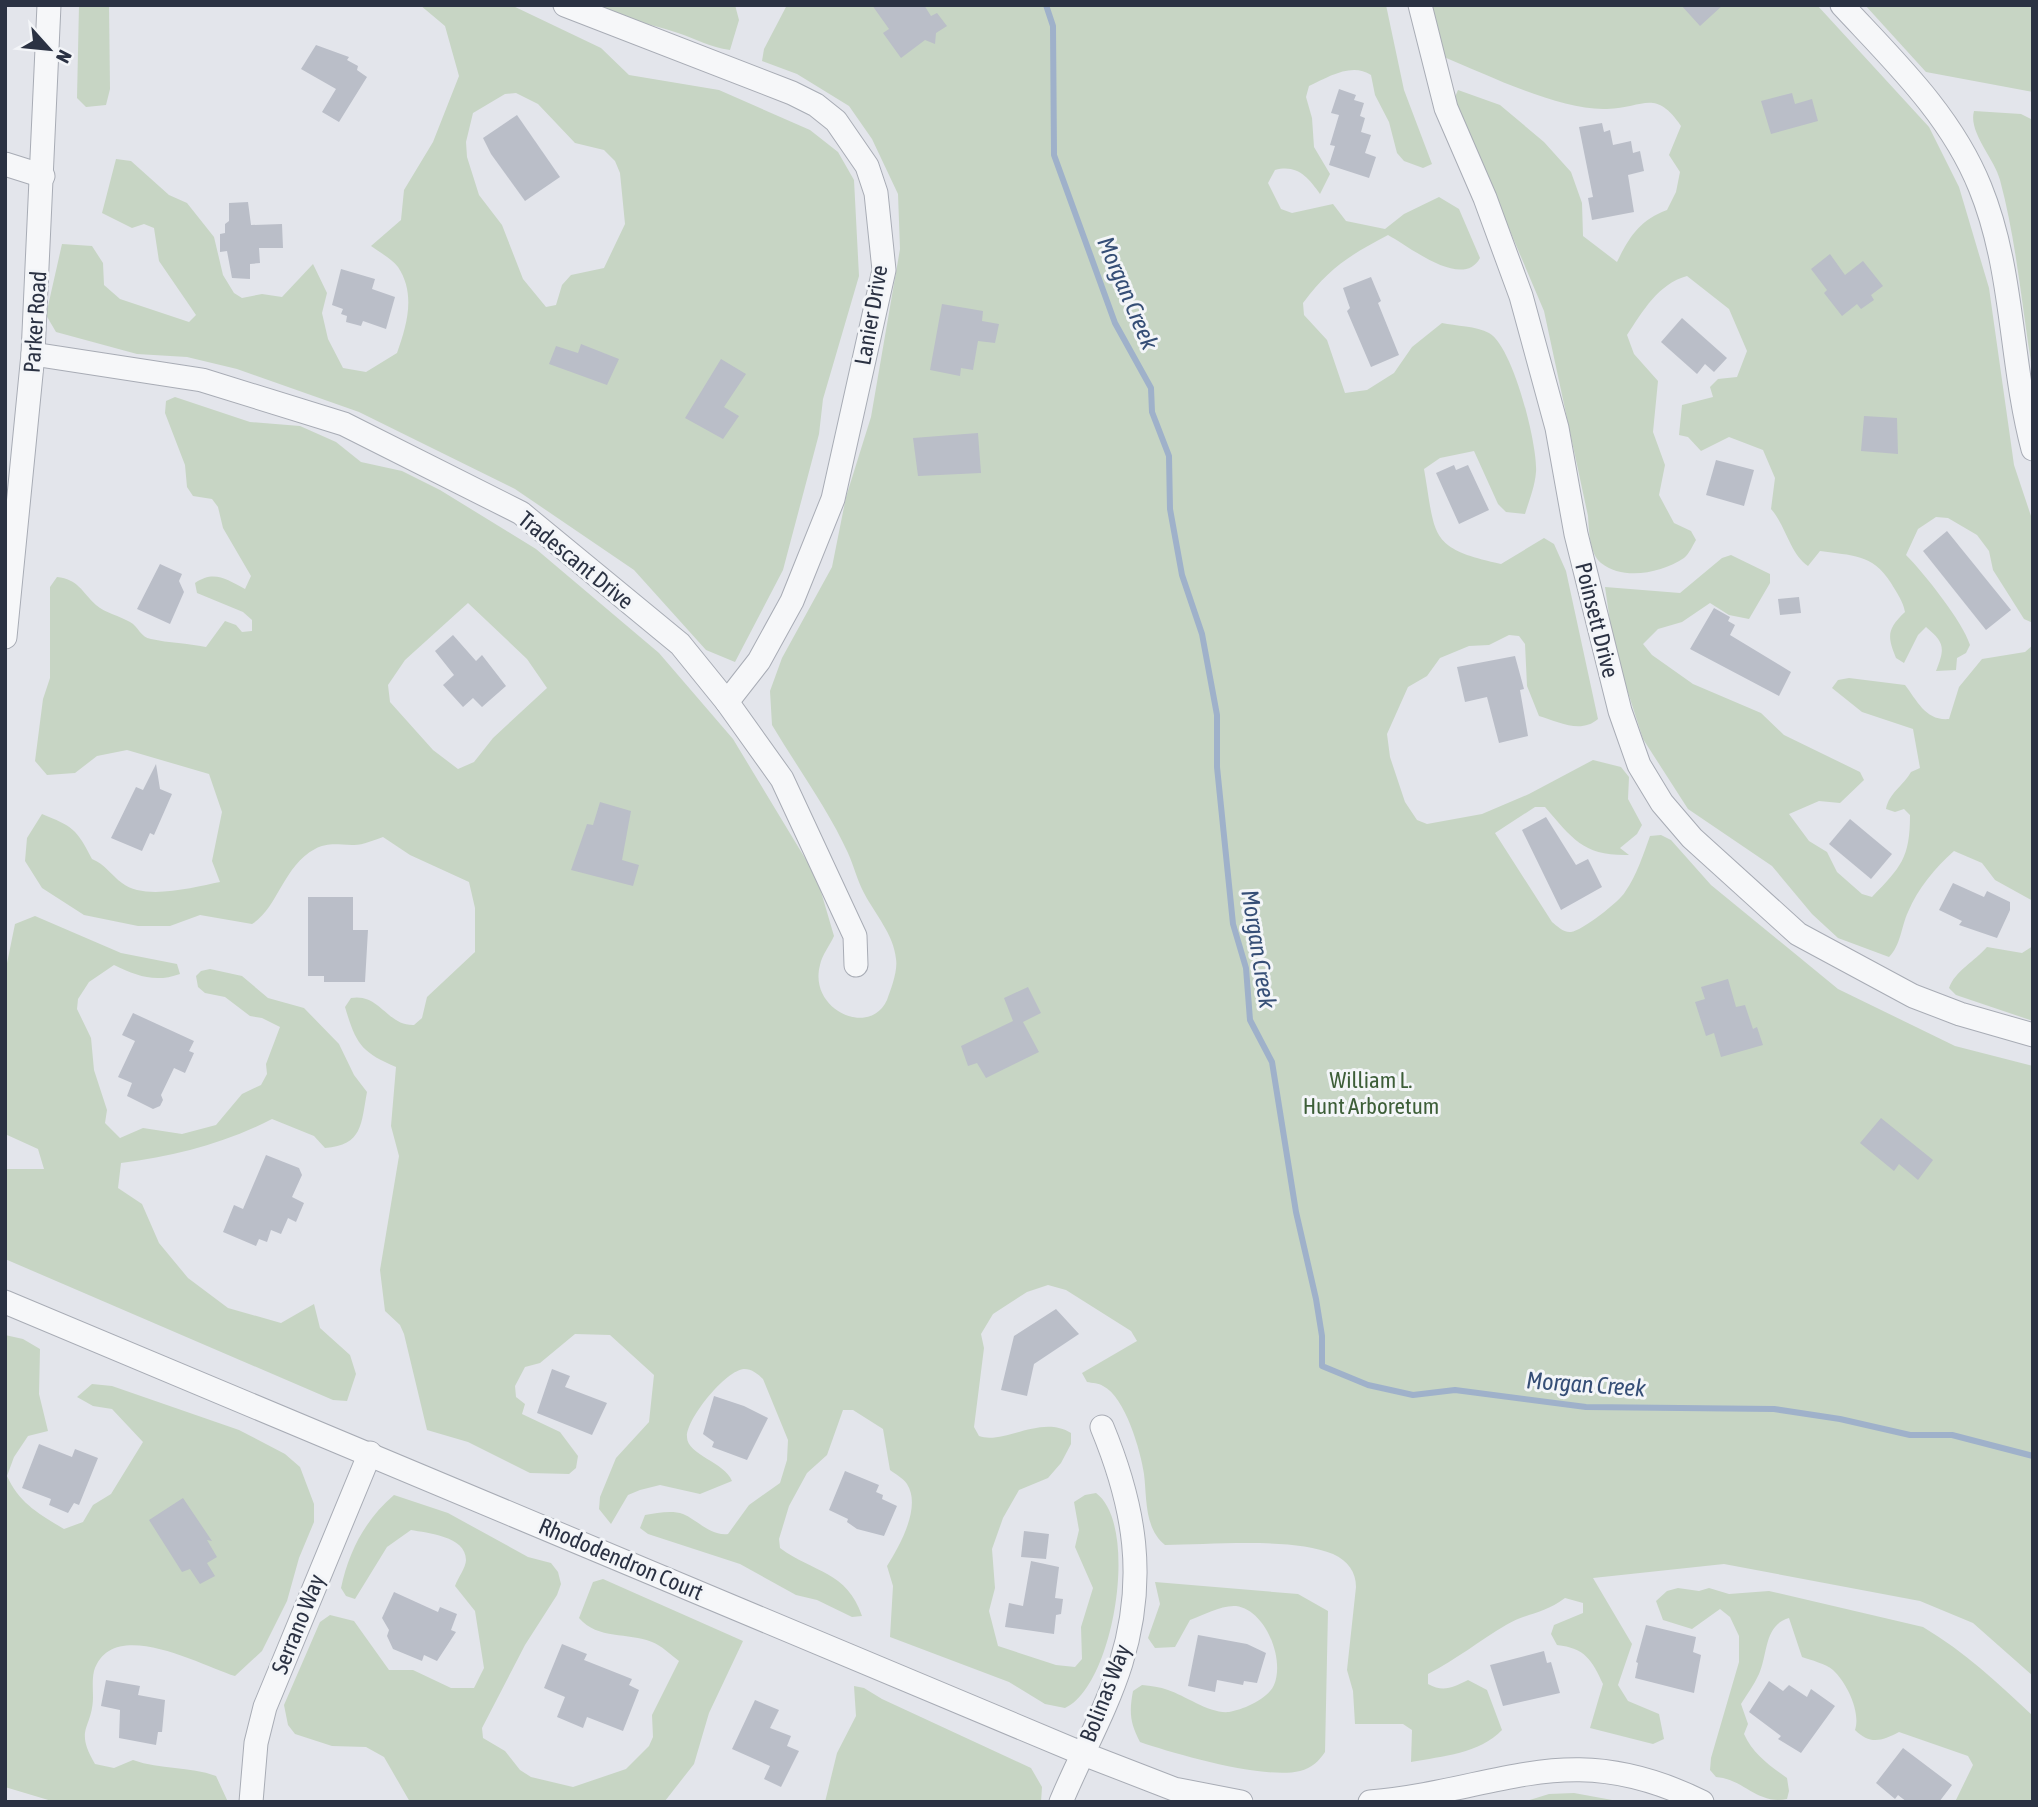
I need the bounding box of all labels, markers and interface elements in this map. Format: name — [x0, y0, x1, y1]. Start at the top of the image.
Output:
north arrow — [14, 14, 84, 84]
text: N — [52, 47, 76, 67]
water label: Morgan Creek — [1092, 233, 1164, 354]
street label: Lanier Drive — [849, 263, 893, 367]
street label: Parker Road — [18, 270, 52, 374]
street label: Tradescant Drive — [513, 506, 639, 614]
street label: Poinsett Drive — [1570, 560, 1624, 680]
water label: Morgan Creek — [1236, 888, 1282, 1011]
park label: William L. Hunt Arboretum — [1303, 1067, 1439, 1119]
water label: Morgan Creek — [1525, 1366, 1647, 1402]
street label: Rhododendron Court — [535, 1513, 707, 1605]
street label: Serrano Way — [266, 1570, 330, 1678]
street label: Bolinas Way — [1075, 1641, 1135, 1745]

